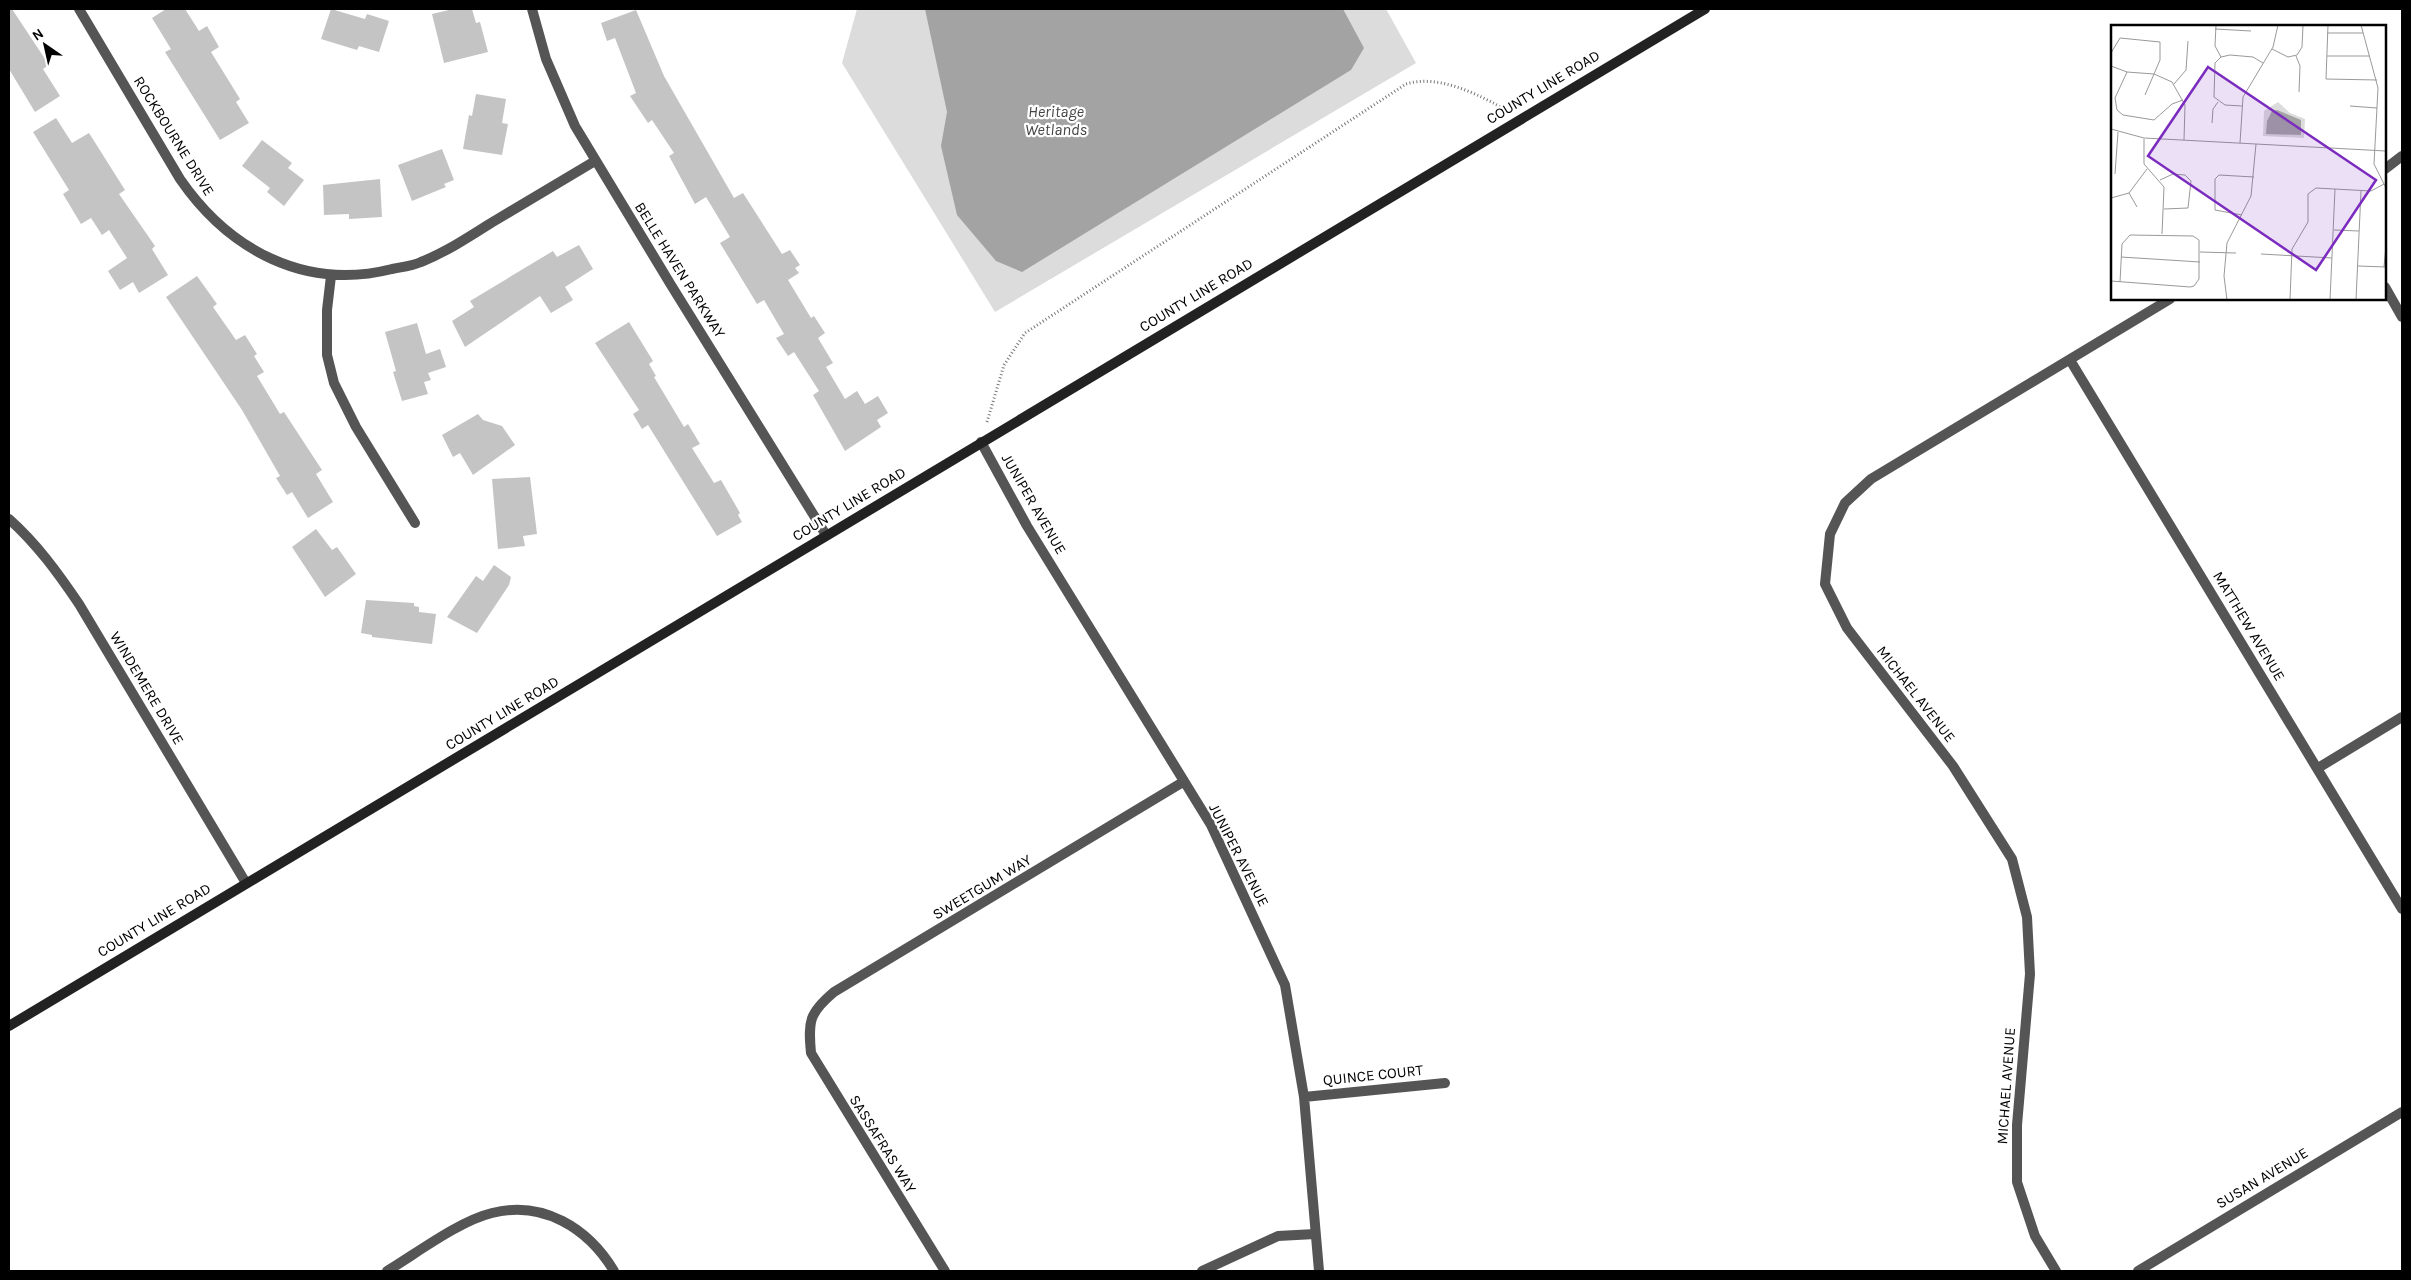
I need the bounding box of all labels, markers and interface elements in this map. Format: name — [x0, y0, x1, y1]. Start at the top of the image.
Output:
north arrow — [20, 20, 70, 70]
text: N — [29, 25, 47, 44]
inset map — [2111, 25, 2386, 300]
street label: COUNTY LINE ROAD — [1483, 46, 1603, 128]
street label: ROCKBOURNE DRIVE — [130, 73, 218, 199]
water label: Heritage Wetlands — [1025, 102, 1087, 139]
street label: BELLE HAVEN PARKWAY — [631, 199, 730, 342]
street label: COUNTY LINE ROAD — [1136, 254, 1256, 336]
street label: JUNIPER AVENUE — [998, 450, 1070, 558]
street label: COUNTY LINE ROAD — [789, 463, 909, 545]
street label: MATTHEW AVENUE — [2209, 568, 2289, 684]
street label: WINDEMERE DRIVE — [106, 628, 188, 748]
street label: MICHAEL AVENUE — [1873, 642, 1959, 746]
street label: COUNTY LINE ROAD — [442, 672, 562, 754]
street label: JUNIPER AVENUE — [1205, 800, 1273, 910]
street label: SWEETGUM WAY — [929, 850, 1035, 924]
street label: COUNTY LINE ROAD — [94, 879, 214, 961]
street label: MICHAEL AVENUE — [1993, 1027, 2019, 1145]
street label: QUINCE COURT — [1322, 1061, 1424, 1089]
street label: SASSAFRAS WAY — [846, 1092, 921, 1197]
street label: SUSAN AVENUE — [2213, 1144, 2311, 1212]

